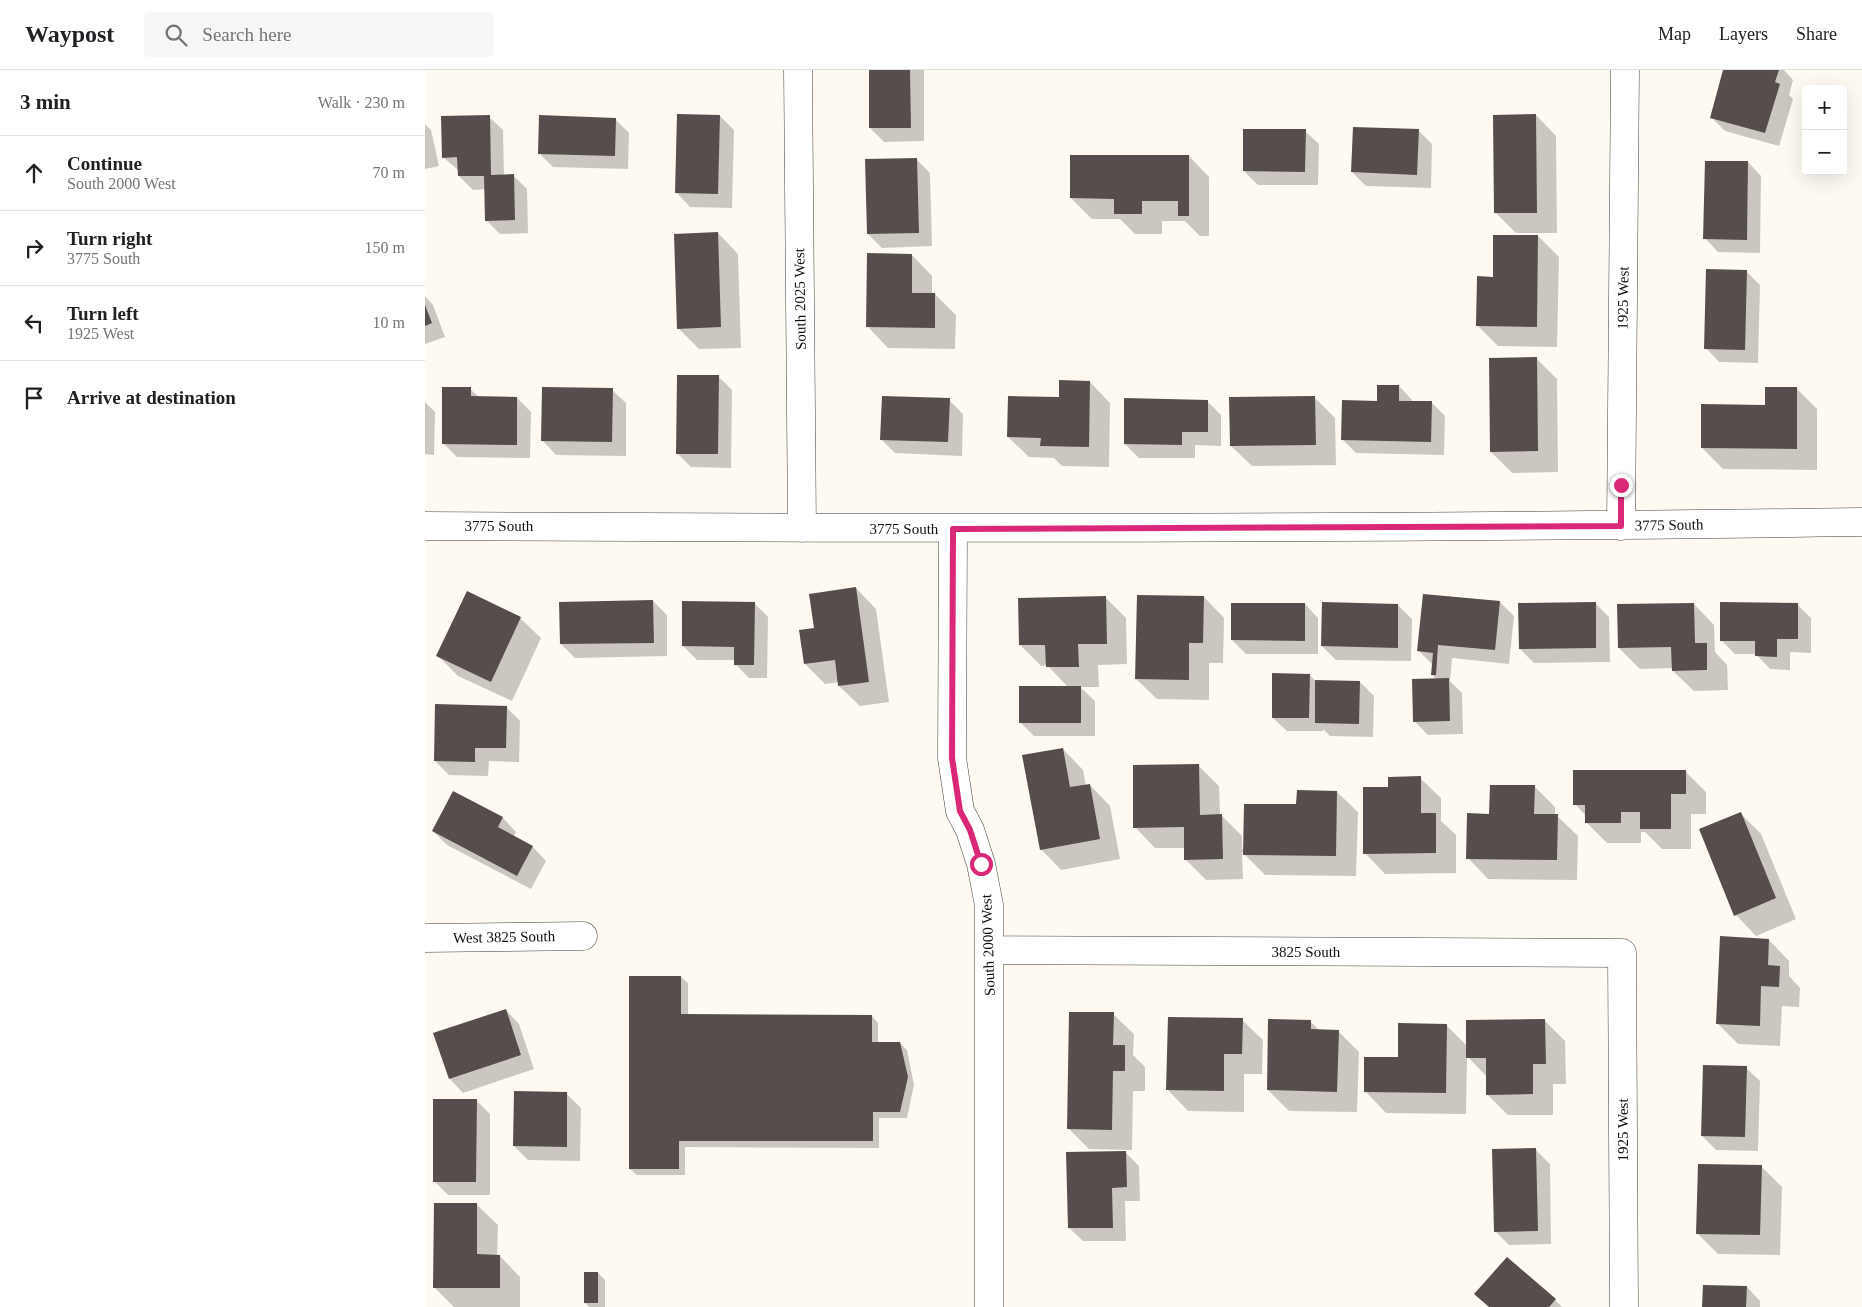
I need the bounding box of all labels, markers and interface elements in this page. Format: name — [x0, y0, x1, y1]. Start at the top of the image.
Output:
search box — [144, 12, 494, 57]
text: Waypost — [25, 21, 114, 47]
icon: search — [162, 21, 190, 49]
text: Search here — [202, 24, 292, 45]
text: Map — [1658, 24, 1691, 44]
text: Layers — [1719, 24, 1768, 44]
text: Share — [1796, 24, 1837, 44]
map controls — [1802, 85, 1847, 175]
button: + — [1802, 85, 1847, 130]
text: 3 min — [20, 90, 71, 114]
text: Walk · 230 m — [318, 94, 405, 111]
button: − — [1802, 130, 1847, 175]
text: Continue — [67, 153, 142, 174]
icon: ahead — [20, 159, 48, 187]
text: 70 m — [373, 164, 405, 181]
text: South 2000 West — [67, 175, 176, 192]
text: Turn right — [67, 228, 152, 249]
icon: right — [20, 234, 48, 262]
text: 150 m — [365, 239, 405, 256]
street label: South 2025 West — [791, 247, 809, 350]
text: 3775 South — [67, 250, 140, 267]
street label: 1925 West — [1614, 265, 1632, 330]
text: Turn left — [67, 303, 139, 324]
icon: left — [20, 309, 48, 337]
text: 10 m — [373, 314, 405, 331]
text: 1925 West — [67, 325, 134, 342]
icon: arrive — [20, 384, 48, 412]
text: Arrive at destination — [67, 387, 236, 408]
route end — [1610, 474, 1633, 497]
street label: 3775 South — [1634, 516, 1704, 534]
street label: 3775 South — [465, 518, 534, 534]
street label: 3775 South — [870, 521, 939, 537]
route start — [970, 853, 993, 876]
street label: South 2000 West — [978, 893, 998, 996]
street label: West 3825 South — [453, 928, 556, 946]
street label: 3825 South — [1272, 944, 1341, 960]
street label: 1925 West — [1615, 1098, 1631, 1162]

